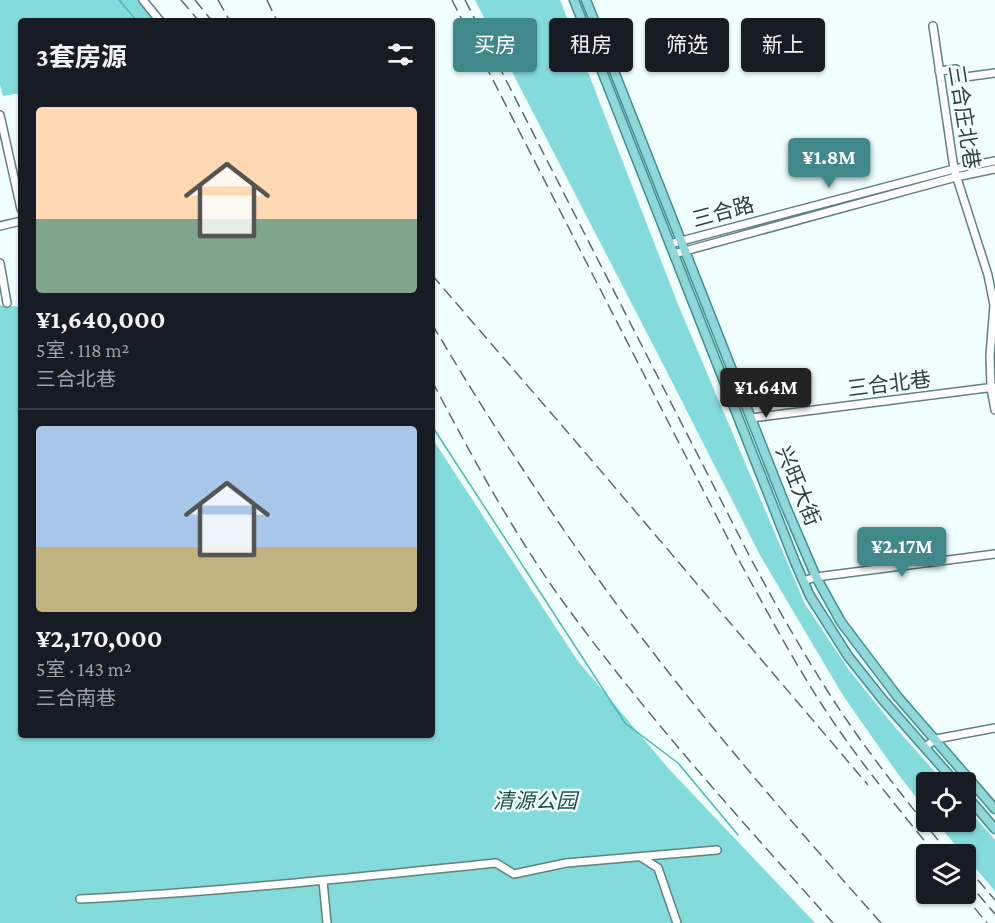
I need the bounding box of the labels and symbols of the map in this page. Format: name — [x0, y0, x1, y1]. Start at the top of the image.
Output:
street label: 三合庄北巷 — [944, 63, 984, 171]
pin: ¥1.8M — [787, 138, 871, 189]
street label: 三合路 — [689, 192, 757, 232]
street label: 三合北巷 — [846, 367, 932, 401]
pin: ¥1.64M — [717, 368, 815, 419]
street label: 兴旺大街 — [771, 443, 825, 529]
pin: ¥2.17M — [853, 527, 951, 578]
park label: 清源公园 — [493, 789, 580, 813]

